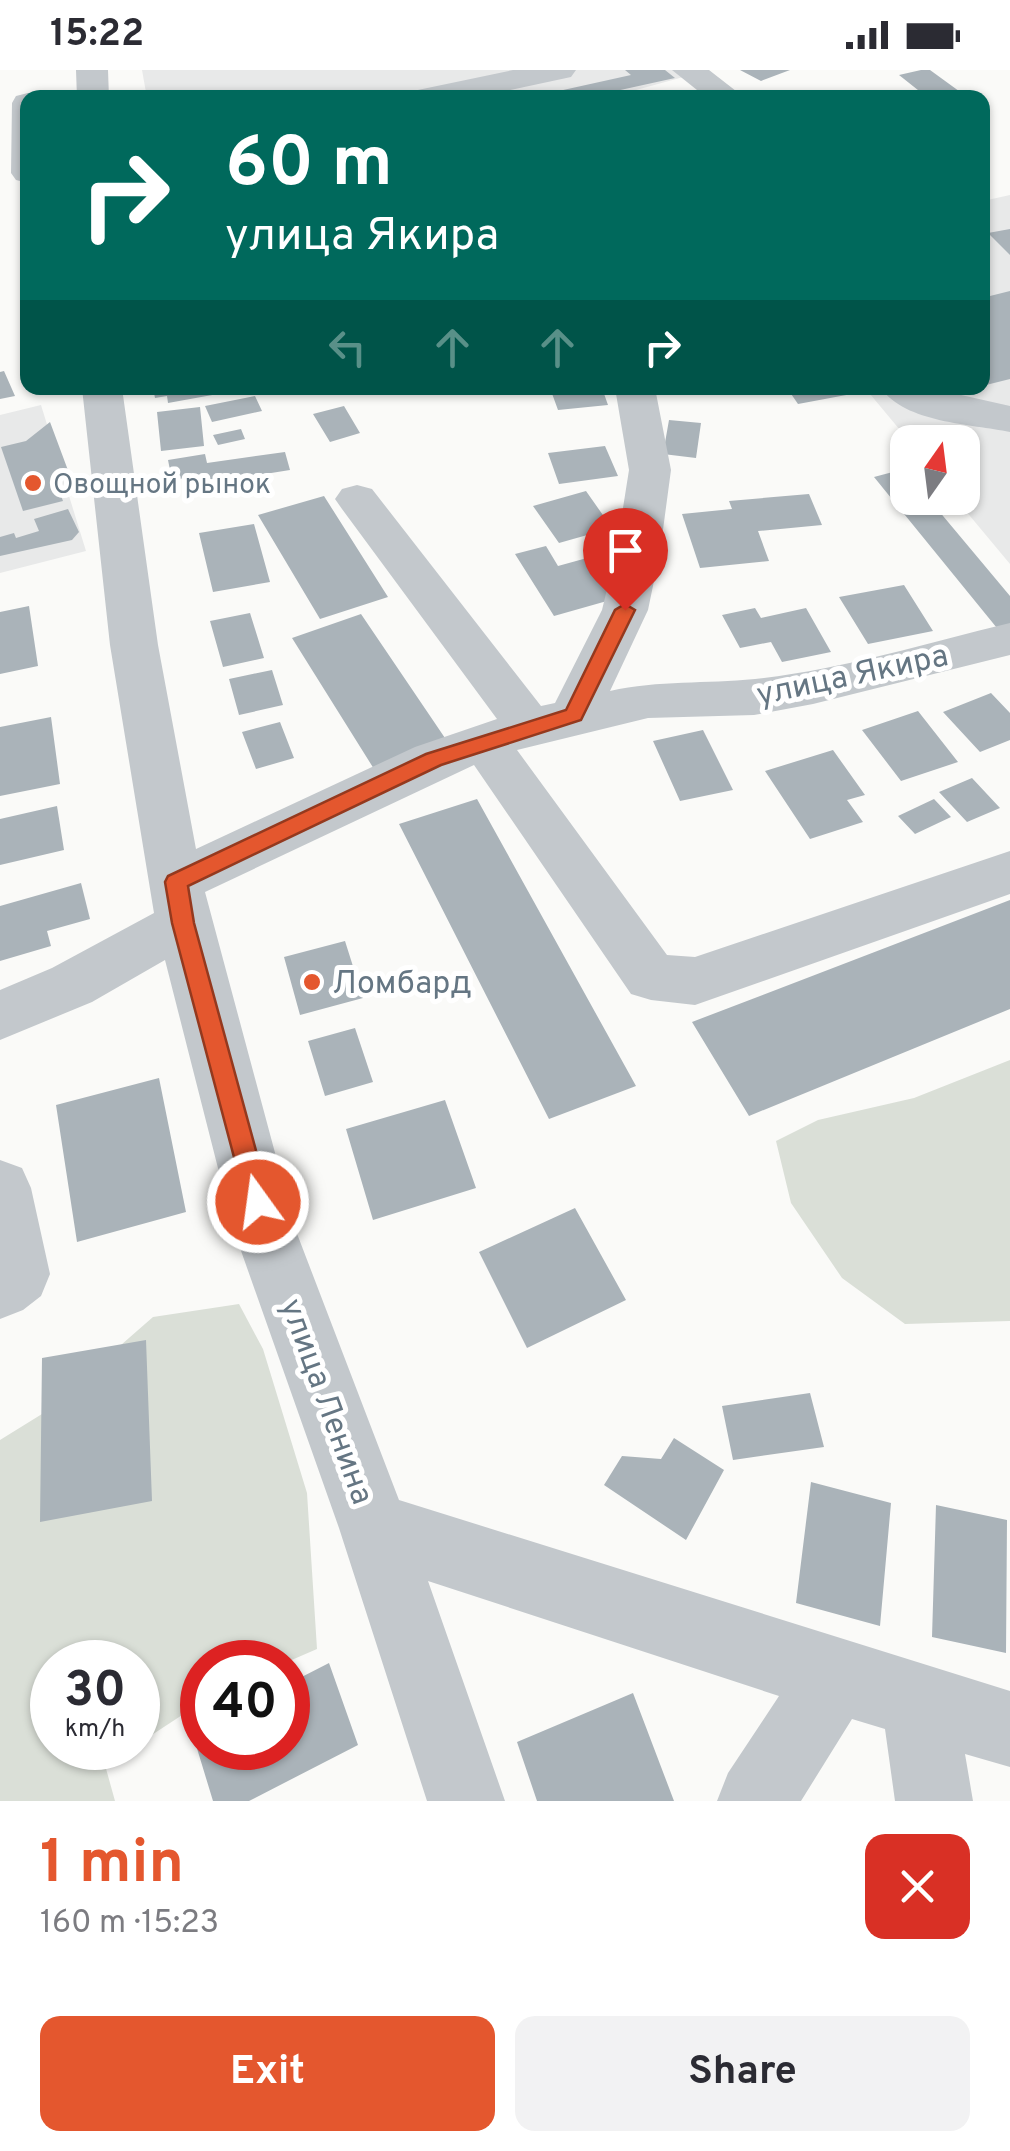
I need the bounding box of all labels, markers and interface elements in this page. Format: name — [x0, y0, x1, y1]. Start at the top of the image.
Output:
text: 15:22 — [50, 11, 144, 60]
text: 60 m — [225, 122, 393, 211]
icon: right — [60, 130, 190, 260]
text: улица Якира — [225, 209, 499, 266]
icon: left — [320, 320, 375, 375]
icon: ahead — [425, 320, 480, 375]
icon: ahead — [530, 320, 585, 375]
icon: right — [635, 320, 690, 375]
north arrow — [890, 425, 980, 515]
map controls — [890, 425, 980, 515]
place label: Овощной рынок — [53, 468, 271, 504]
marker: Овощной рынок — [22, 472, 44, 494]
pin — [583, 508, 668, 611]
icon: arrive — [598, 523, 653, 578]
street label: улица Якира — [753, 637, 952, 717]
place label: Ломбард — [332, 965, 472, 1005]
marker: Ломбард — [301, 971, 323, 993]
position arrow — [206, 1150, 310, 1254]
street label: улица Ленина — [269, 1294, 381, 1510]
speed limit sign: 40 — [180, 1640, 310, 1770]
text: 30 — [64, 1661, 126, 1724]
text: km/h — [65, 1714, 125, 1746]
text: 1 min — [40, 1828, 184, 1904]
button: close — [865, 1834, 970, 1939]
text: 160 m · 15:23 — [40, 1904, 219, 1944]
button: Exit — [40, 2016, 495, 2131]
button: Share — [515, 2016, 970, 2131]

